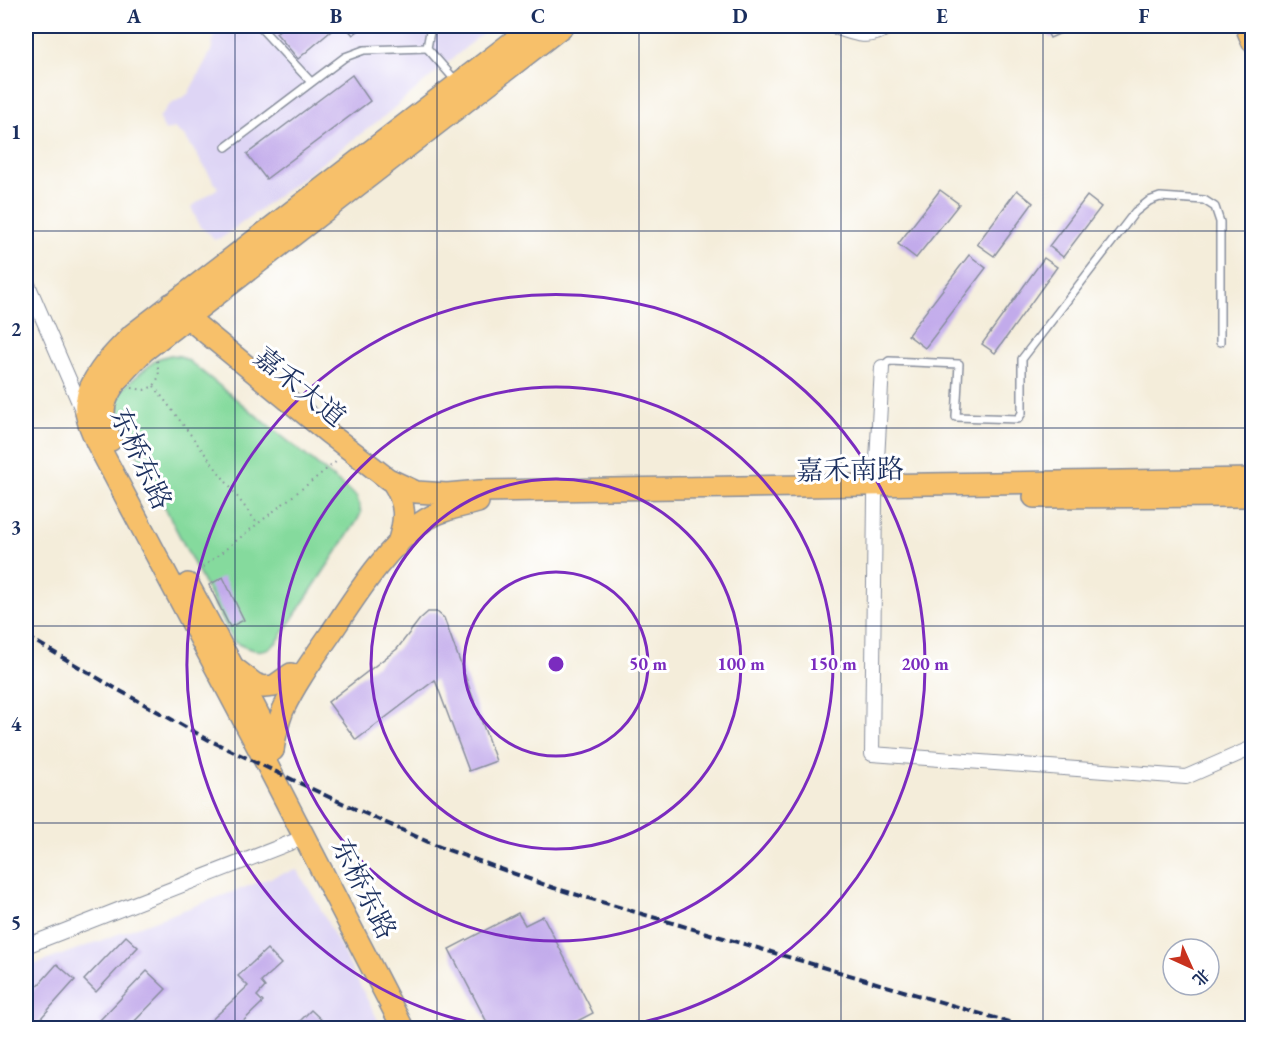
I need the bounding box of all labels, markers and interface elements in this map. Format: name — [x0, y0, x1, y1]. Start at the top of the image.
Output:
text: A — [126, 3, 142, 29]
text: B — [330, 3, 342, 29]
text: C — [531, 3, 545, 29]
text: D — [732, 3, 748, 29]
text: E — [936, 3, 948, 29]
text: F — [1139, 3, 1150, 29]
text: 1 — [11, 119, 21, 145]
text: 2 — [11, 316, 22, 342]
street label: 嘉禾大道 — [247, 339, 353, 434]
street label: 东桥东路 — [103, 402, 180, 515]
street label: 嘉禾南路 — [796, 451, 904, 488]
text: 3 — [11, 514, 21, 540]
text: 50 m — [629, 652, 667, 675]
text: 100 m — [717, 652, 765, 675]
text: 150 m — [809, 652, 857, 675]
text: 200 m — [901, 652, 949, 675]
centre of rings — [546, 654, 566, 674]
text: 4 — [11, 711, 22, 737]
street label: 东桥东路 — [324, 833, 405, 945]
text: 5 — [11, 909, 21, 935]
north arrow — [1161, 937, 1221, 997]
text: 北 — [1188, 964, 1214, 990]

